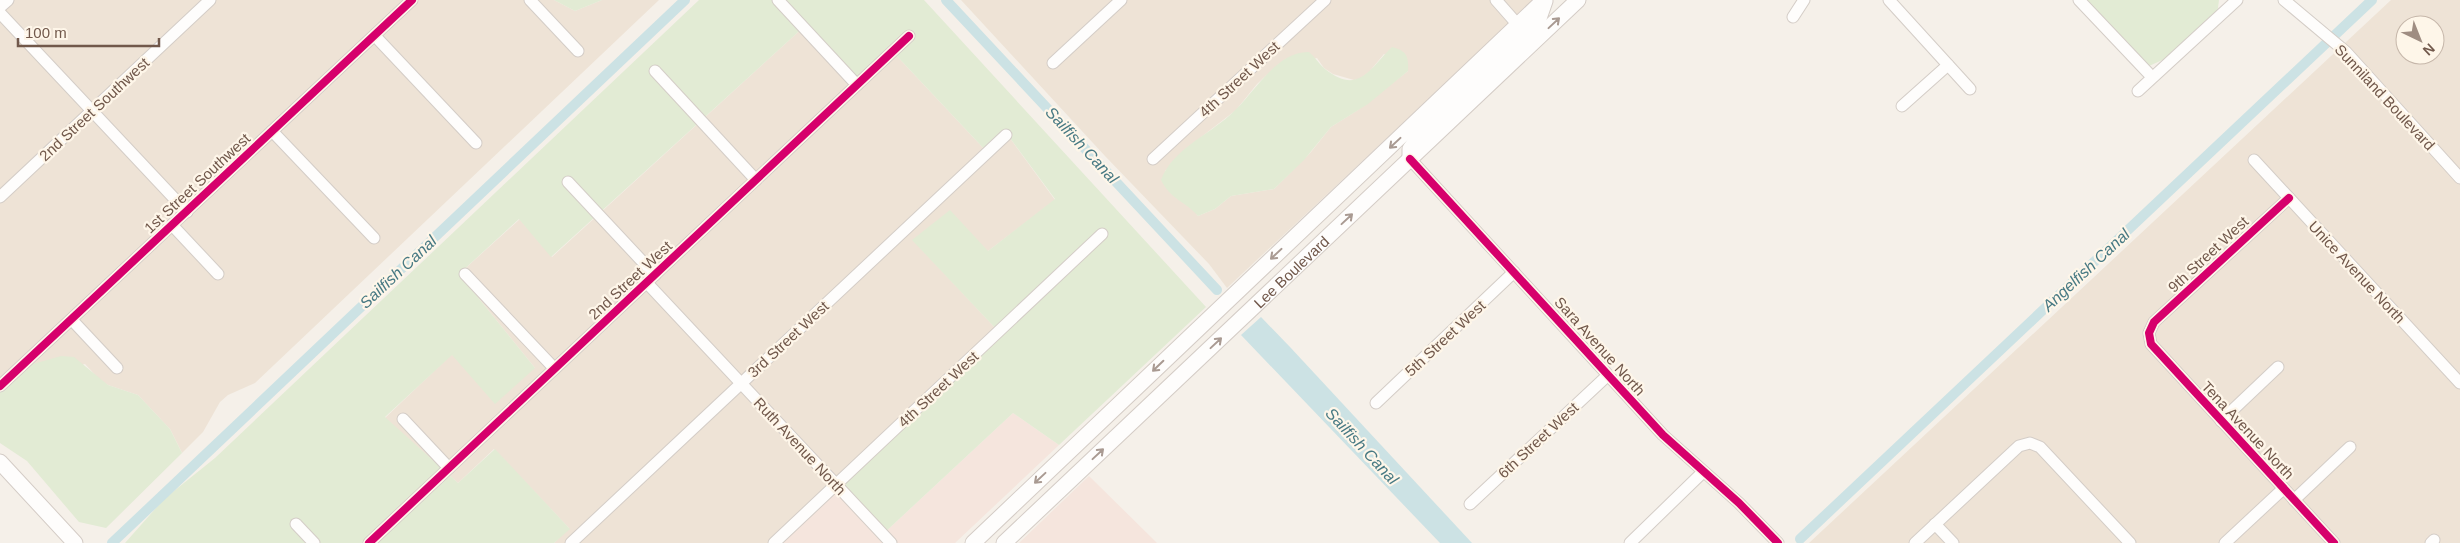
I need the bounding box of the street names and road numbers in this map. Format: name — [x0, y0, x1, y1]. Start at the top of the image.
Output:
street label: 4th Street West — [1195, 37, 1283, 120]
street label: Sunniland Boulevard — [2332, 41, 2438, 153]
street label: 2nd Street Southwest — [36, 53, 153, 164]
street label: 1st Street Southwest — [141, 129, 254, 236]
street label: 9th Street West — [2164, 212, 2252, 295]
street label: Unice Avenue North — [2305, 218, 2409, 326]
street label: Lee Boulevard — [1250, 232, 1332, 311]
street label: 2nd Street West — [585, 237, 676, 323]
street label: Sara Avenue North — [1551, 293, 1649, 399]
street label: 5th Street West — [1401, 296, 1489, 379]
street label: 3rd Street West — [744, 297, 832, 381]
street label: 4th Street West — [894, 347, 982, 430]
street label: Tena Avenue North — [2198, 378, 2298, 482]
street label: Ruth Avenue North — [751, 394, 849, 498]
street label: 6th Street West — [1494, 398, 1582, 481]

